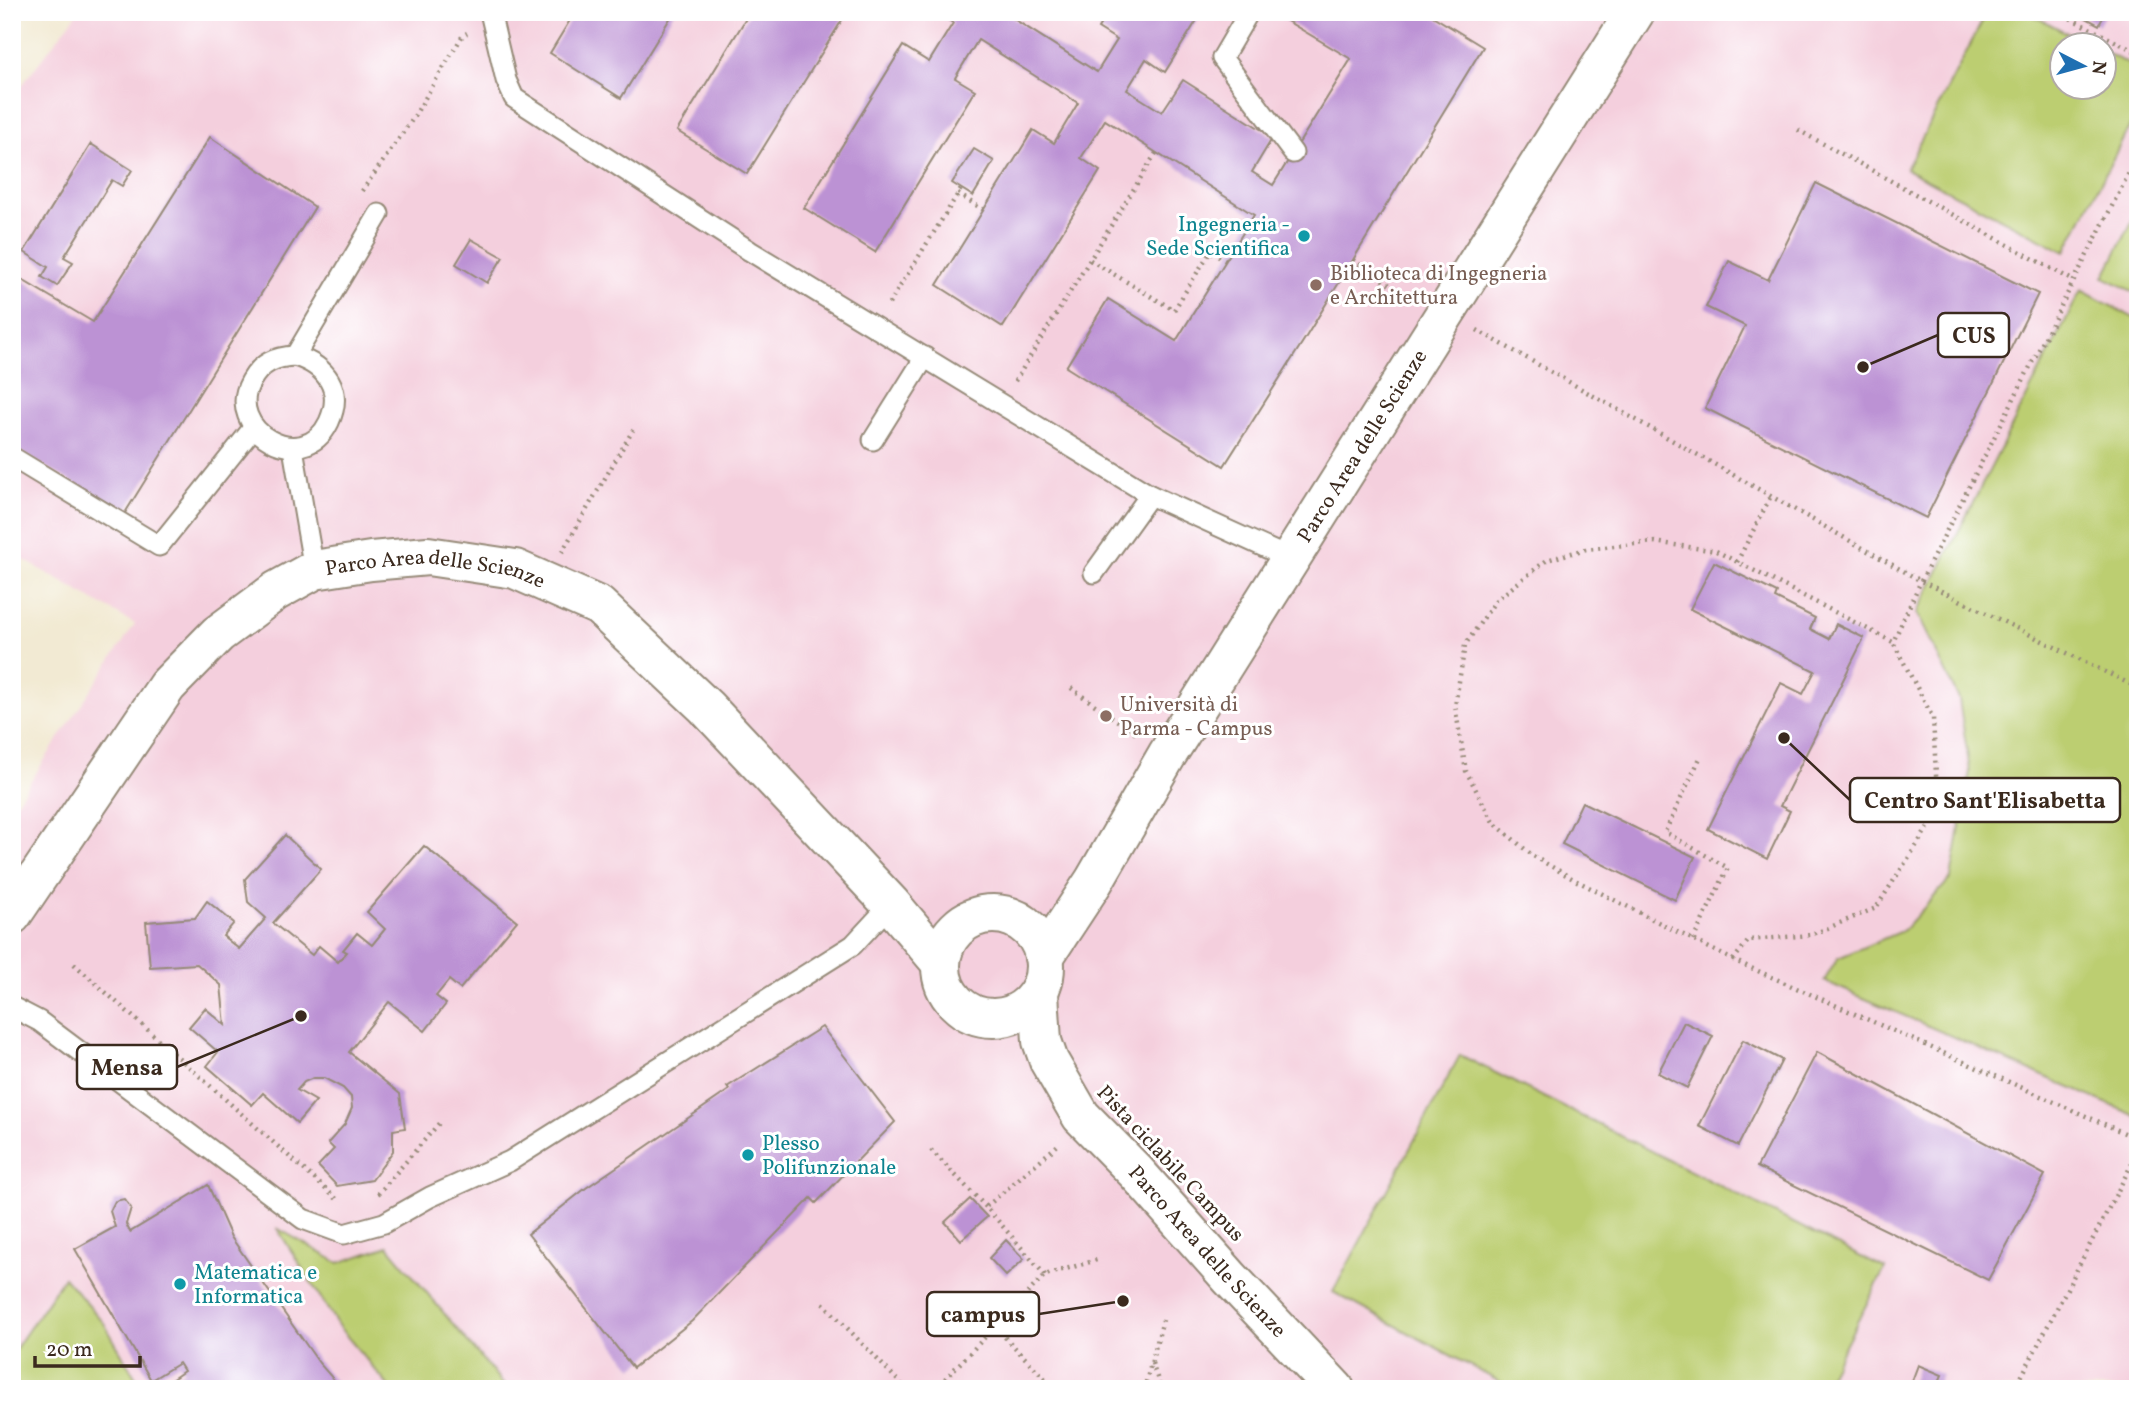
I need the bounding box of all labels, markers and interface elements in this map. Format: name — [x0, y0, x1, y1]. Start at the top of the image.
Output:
north arrow — [2048, 32, 2118, 102]
text: N — [2084, 59, 2112, 76]
place label: Ingegneria - Sede Scientifica — [1146, 211, 1290, 264]
marker: Ingegneria - Sede Scientifica — [1296, 228, 1312, 244]
place label: Biblioteca di Ingegneria e Architettura — [1330, 260, 1547, 313]
marker: Biblioteca di Ingegneria e Architettura — [1308, 277, 1324, 293]
callout: CUS — [1938, 313, 2009, 357]
text: CUS — [1952, 321, 1996, 353]
street label: Parco Area delle Scienze — [1291, 344, 1435, 549]
street label: Parco Area delle Scienze — [323, 543, 549, 596]
place label: Università di Parma - Campus — [1120, 691, 1272, 744]
marker: Università di Parma - Campus — [1098, 708, 1114, 724]
callout: Centro Sant'Elisabetta — [1850, 778, 2120, 822]
text: Centro Sant'Elisabetta — [1864, 786, 2106, 818]
callout: Mensa — [77, 1045, 177, 1089]
text: Mensa — [91, 1053, 163, 1085]
street label: Pista ciclabile Campus — [1089, 1079, 1250, 1249]
place label: Plesso Polifunzionale — [762, 1130, 896, 1183]
marker: Plesso Polifunzionale — [740, 1147, 756, 1163]
street label: Parco Area delle Scienze — [1121, 1160, 1292, 1345]
place label: Matematica e Informatica — [194, 1259, 317, 1312]
marker: Matematica e Informatica — [172, 1276, 188, 1292]
callout: campus — [927, 1292, 1039, 1336]
text: campus — [941, 1300, 1025, 1332]
scale bar — [35, 1324, 140, 1368]
text: 20 m — [46, 1336, 92, 1365]

